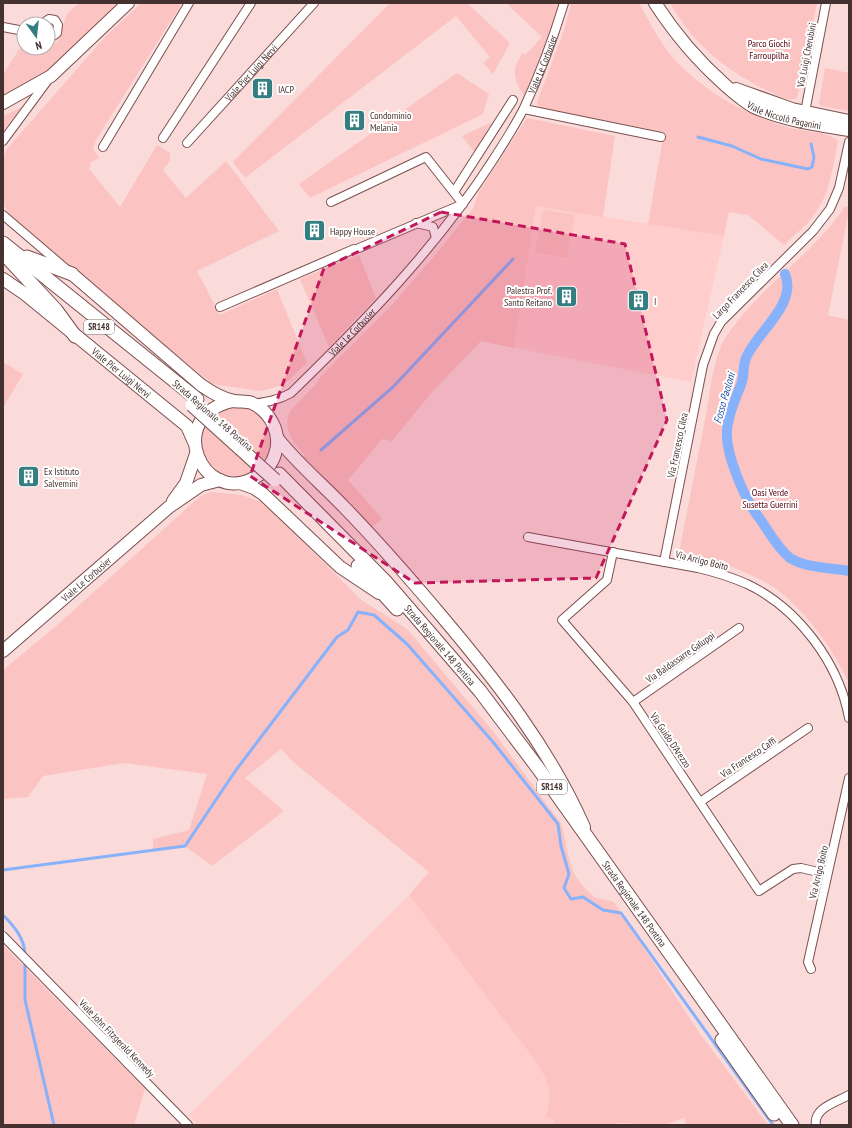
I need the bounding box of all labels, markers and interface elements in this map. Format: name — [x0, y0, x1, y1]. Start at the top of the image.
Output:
north arrow — [16, 16, 56, 56]
street label: Via Luigi Cherubini — [794, 22, 819, 89]
street label: Viale Le Corbusier — [525, 33, 560, 97]
park label: Parco Giochi Farroupilha — [748, 37, 790, 62]
text: N — [34, 38, 43, 53]
street label: Viale Pier Luigi Nervi — [221, 42, 280, 105]
building icon: IACP — [249, 76, 275, 102]
place label: IACP — [278, 83, 294, 96]
street label: Viale Niccolò Paganini — [744, 98, 822, 132]
building icon: Condominio Melania — [341, 108, 367, 134]
place label: Condominio Melania — [370, 109, 411, 134]
building icon: Happy House — [301, 218, 327, 244]
place label: Happy House — [330, 225, 375, 238]
street label: Largo Francesco Cilea — [710, 259, 771, 322]
building icon: Palestra Prof. Santo Reitano — [554, 283, 580, 309]
place label: Palestra Prof. Santo Reitano — [504, 284, 552, 309]
building icon: I — [626, 288, 652, 314]
place label: I — [654, 295, 656, 308]
street label: Viale Le Corbusier — [325, 305, 379, 360]
road number: SR148 — [84, 320, 114, 334]
street label: Viale Pier Luigi Nervi — [88, 344, 153, 401]
water label: Fosso Paoloni — [710, 369, 738, 425]
street label: Strada Regionale 148 Pontina — [170, 377, 256, 454]
street label: Via Francesco Cilea — [664, 411, 691, 480]
building icon: Ex Istituto Salvemini — [16, 464, 42, 490]
place label: Ex Istituto Salvemini — [44, 465, 79, 490]
park label: Oasi Verde Susetta Guerrini — [742, 486, 798, 511]
street label: Via Arrigo Boito — [673, 547, 730, 573]
street label: Viale Le Corbusier — [58, 554, 114, 605]
street label: Strada Regionale 148 Pontina — [401, 602, 478, 688]
street label: Via Baldassarre Galuppi — [642, 629, 717, 687]
street label: Via Guido D'Arezzo — [647, 709, 694, 770]
street label: Via Francesco Caffi — [717, 734, 779, 781]
road number: SR148 — [537, 780, 567, 794]
street label: Via Arrigo Boito — [806, 844, 831, 901]
street label: Strada Regionale 148 Pontina — [599, 859, 669, 950]
street label: Viale John Fitzgerald Kennedy — [75, 996, 157, 1080]

